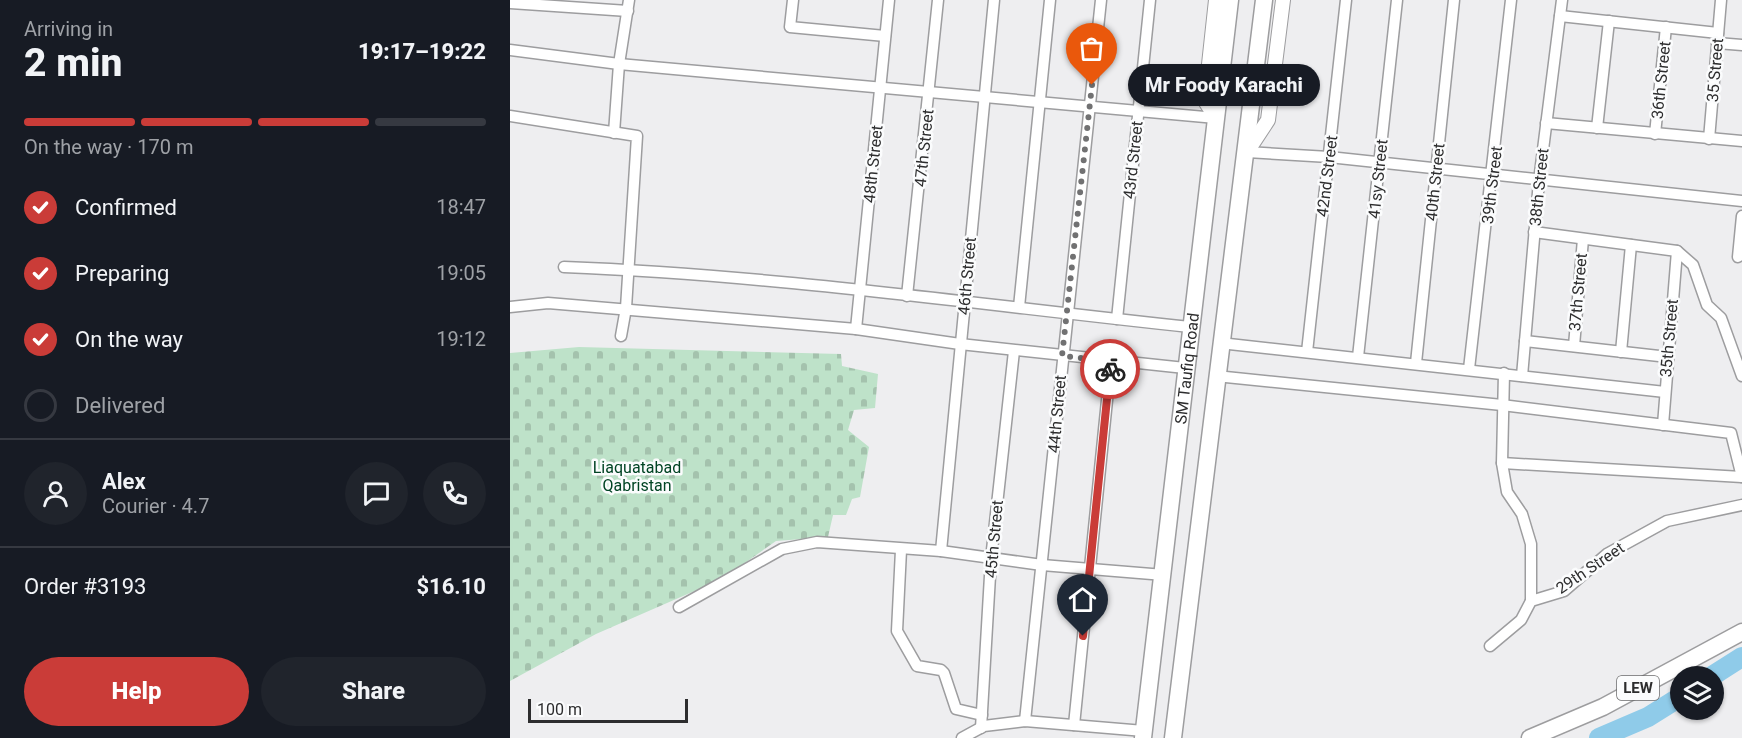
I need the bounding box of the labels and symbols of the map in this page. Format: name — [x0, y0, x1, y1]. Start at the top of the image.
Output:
pin — [1066, 23, 1117, 85]
street label: 35 Street — [1703, 37, 1727, 103]
street label: 36th Street — [1647, 40, 1675, 120]
callout: Mr Foody Karachi — [1128, 64, 1320, 106]
street label: 47th Street — [910, 108, 938, 188]
street label: 43rd Street — [1119, 120, 1147, 200]
street label: 48th Street — [859, 124, 887, 204]
street label: 42nd Street — [1313, 134, 1341, 218]
street label: 41sy Street — [1364, 138, 1392, 220]
street label: 40th Street — [1421, 142, 1449, 222]
street label: 39th Street — [1478, 145, 1506, 225]
street label: 38th Street — [1525, 147, 1553, 227]
street label: 46th Street — [954, 236, 980, 316]
street label: 37th Street — [1565, 252, 1591, 332]
street label: 35th Street — [1656, 298, 1682, 378]
street label: SM Taufiq Road — [1171, 312, 1203, 425]
courier — [1080, 339, 1140, 399]
street label: 44th Street — [1044, 374, 1070, 454]
park label: Liaquatabad Qabristan — [593, 458, 681, 495]
street label: 45th Street — [981, 499, 1007, 579]
street label: 29th Street — [1552, 538, 1628, 598]
pin — [1057, 574, 1108, 636]
road number: LEW — [1617, 676, 1659, 700]
scale bar — [528, 696, 688, 724]

